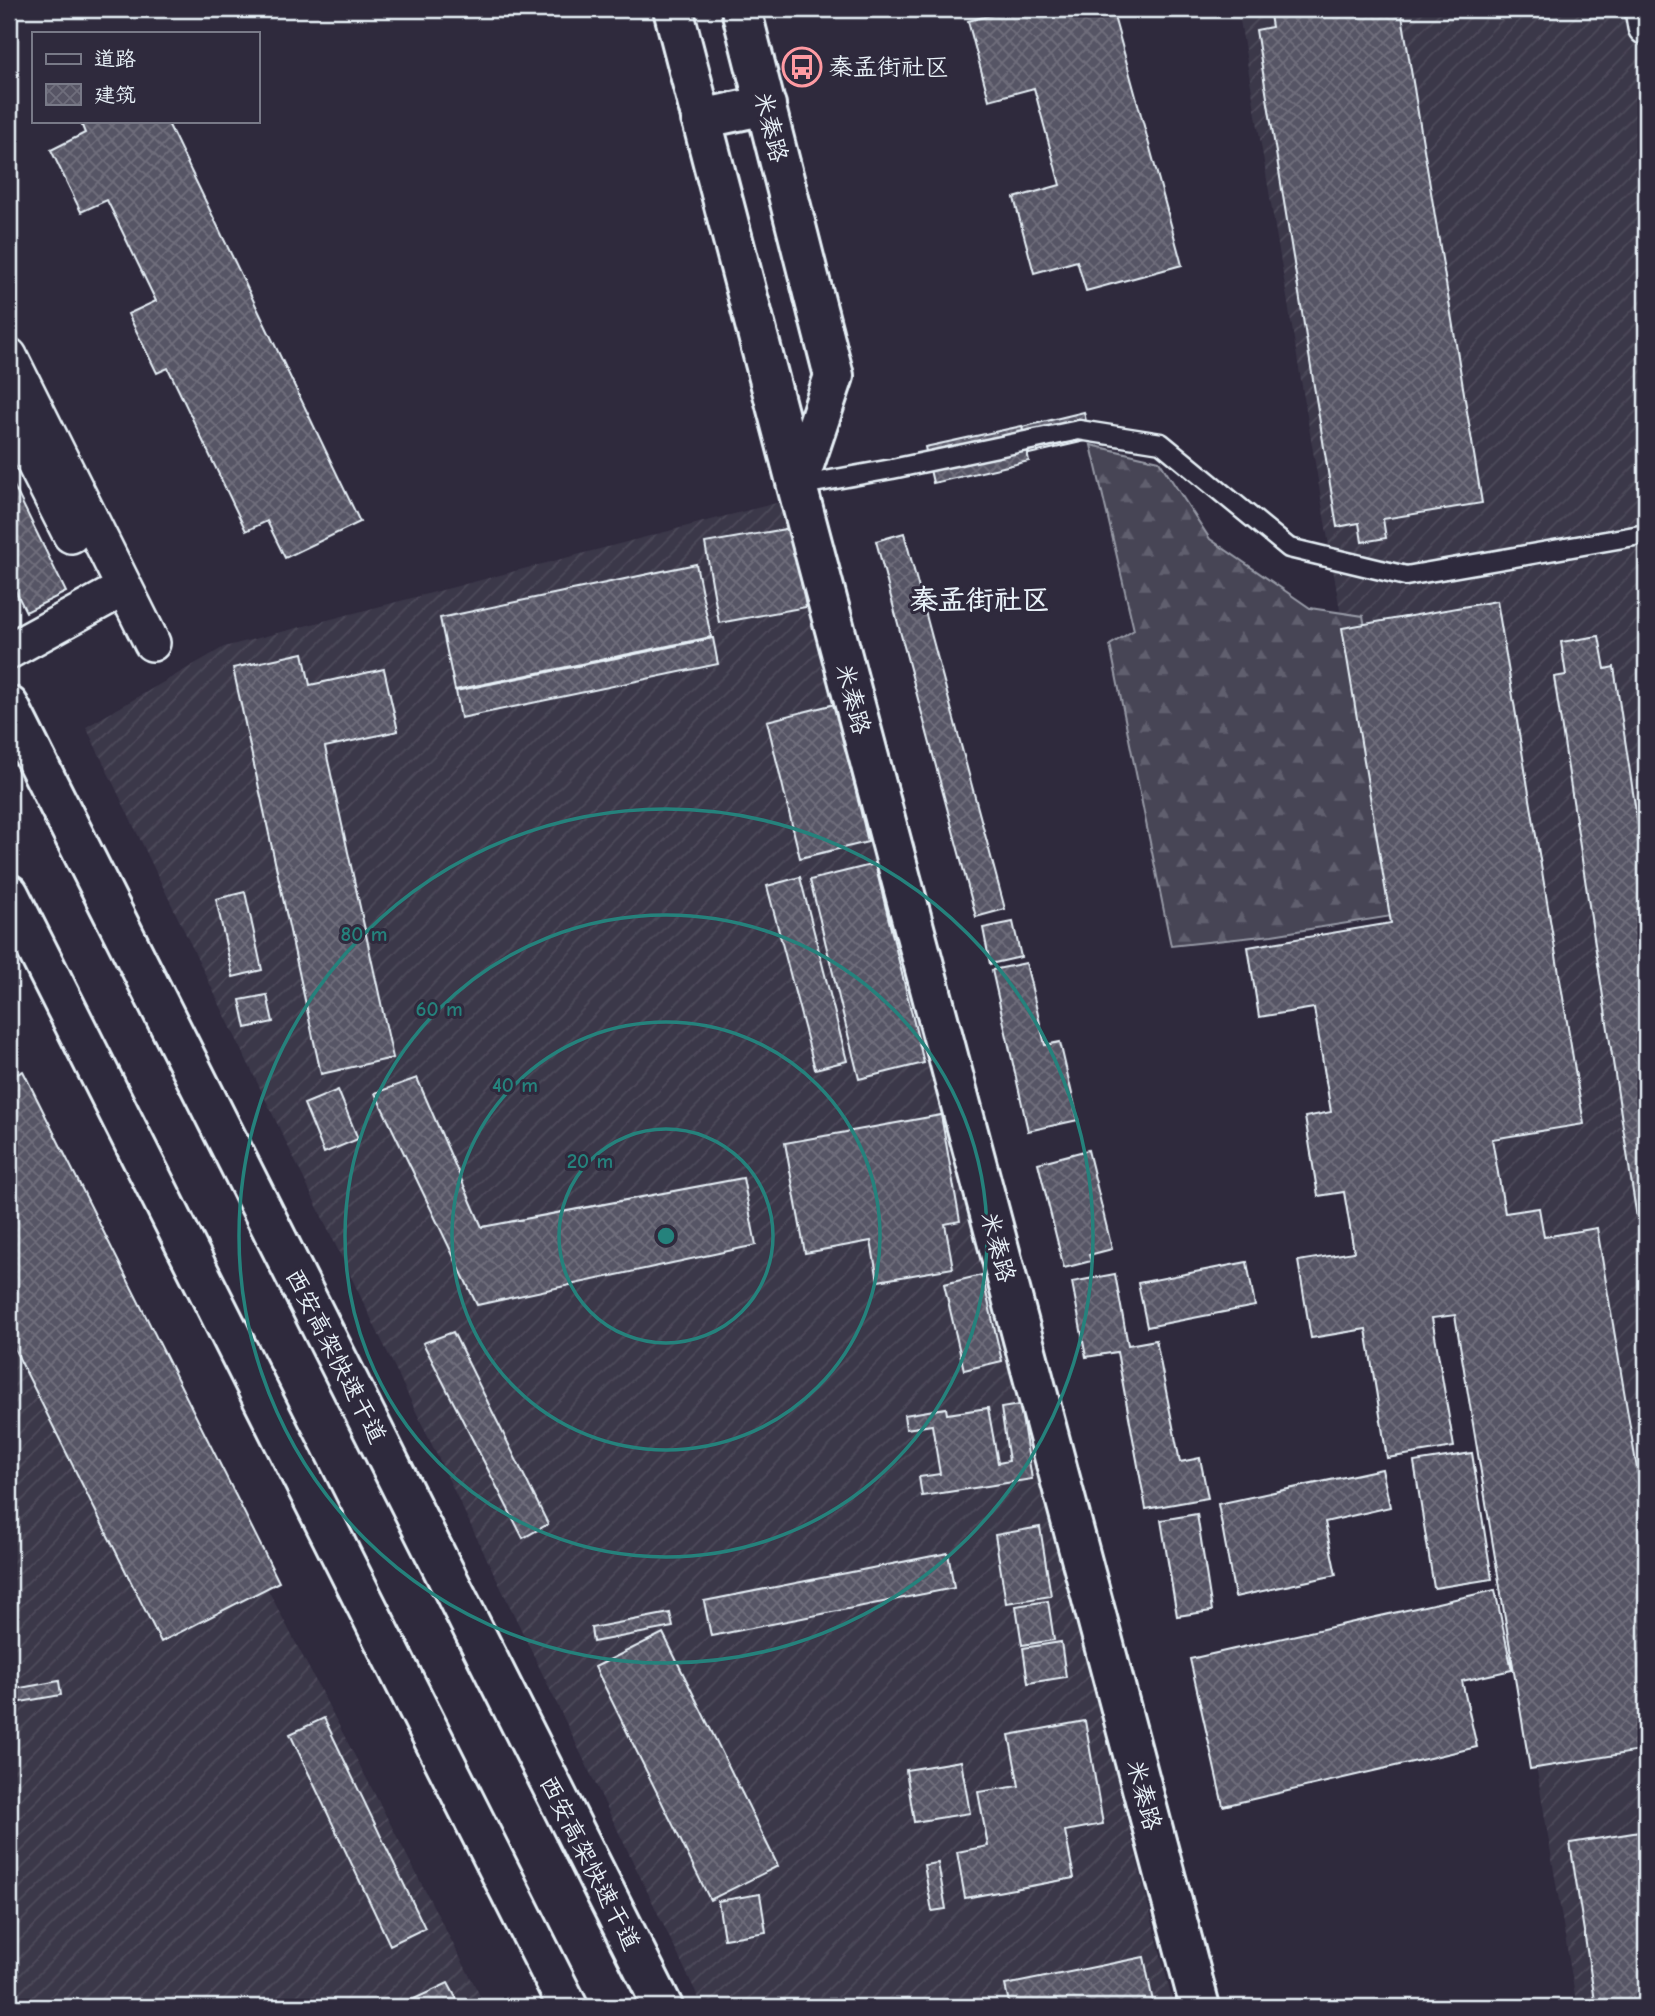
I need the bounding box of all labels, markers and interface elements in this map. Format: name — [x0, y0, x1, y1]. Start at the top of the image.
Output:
legend — [32, 32, 259, 122]
bus stop icon: 秦孟街社区 — [781, 46, 823, 88]
text: 道路 — [94, 47, 136, 71]
place label: 秦孟街社区 — [829, 53, 949, 81]
text: 建筑 — [94, 83, 136, 107]
street label: 米秦路 — [749, 89, 793, 165]
district label: 秦孟街社区 — [910, 584, 1050, 616]
street label: 米秦路 — [830, 661, 876, 737]
text: 80 m — [341, 922, 387, 946]
text: 60 m — [415, 997, 463, 1021]
text: 40 m — [492, 1073, 538, 1097]
text: 20 m — [567, 1149, 613, 1173]
street label: 米秦路 — [975, 1209, 1021, 1285]
centre of rings — [654, 1224, 678, 1248]
street label: 西安高架快速干道 — [280, 1264, 392, 1448]
street label: 米秦路 — [1121, 1757, 1167, 1833]
street label: 西安高架快速干道 — [534, 1771, 646, 1955]

